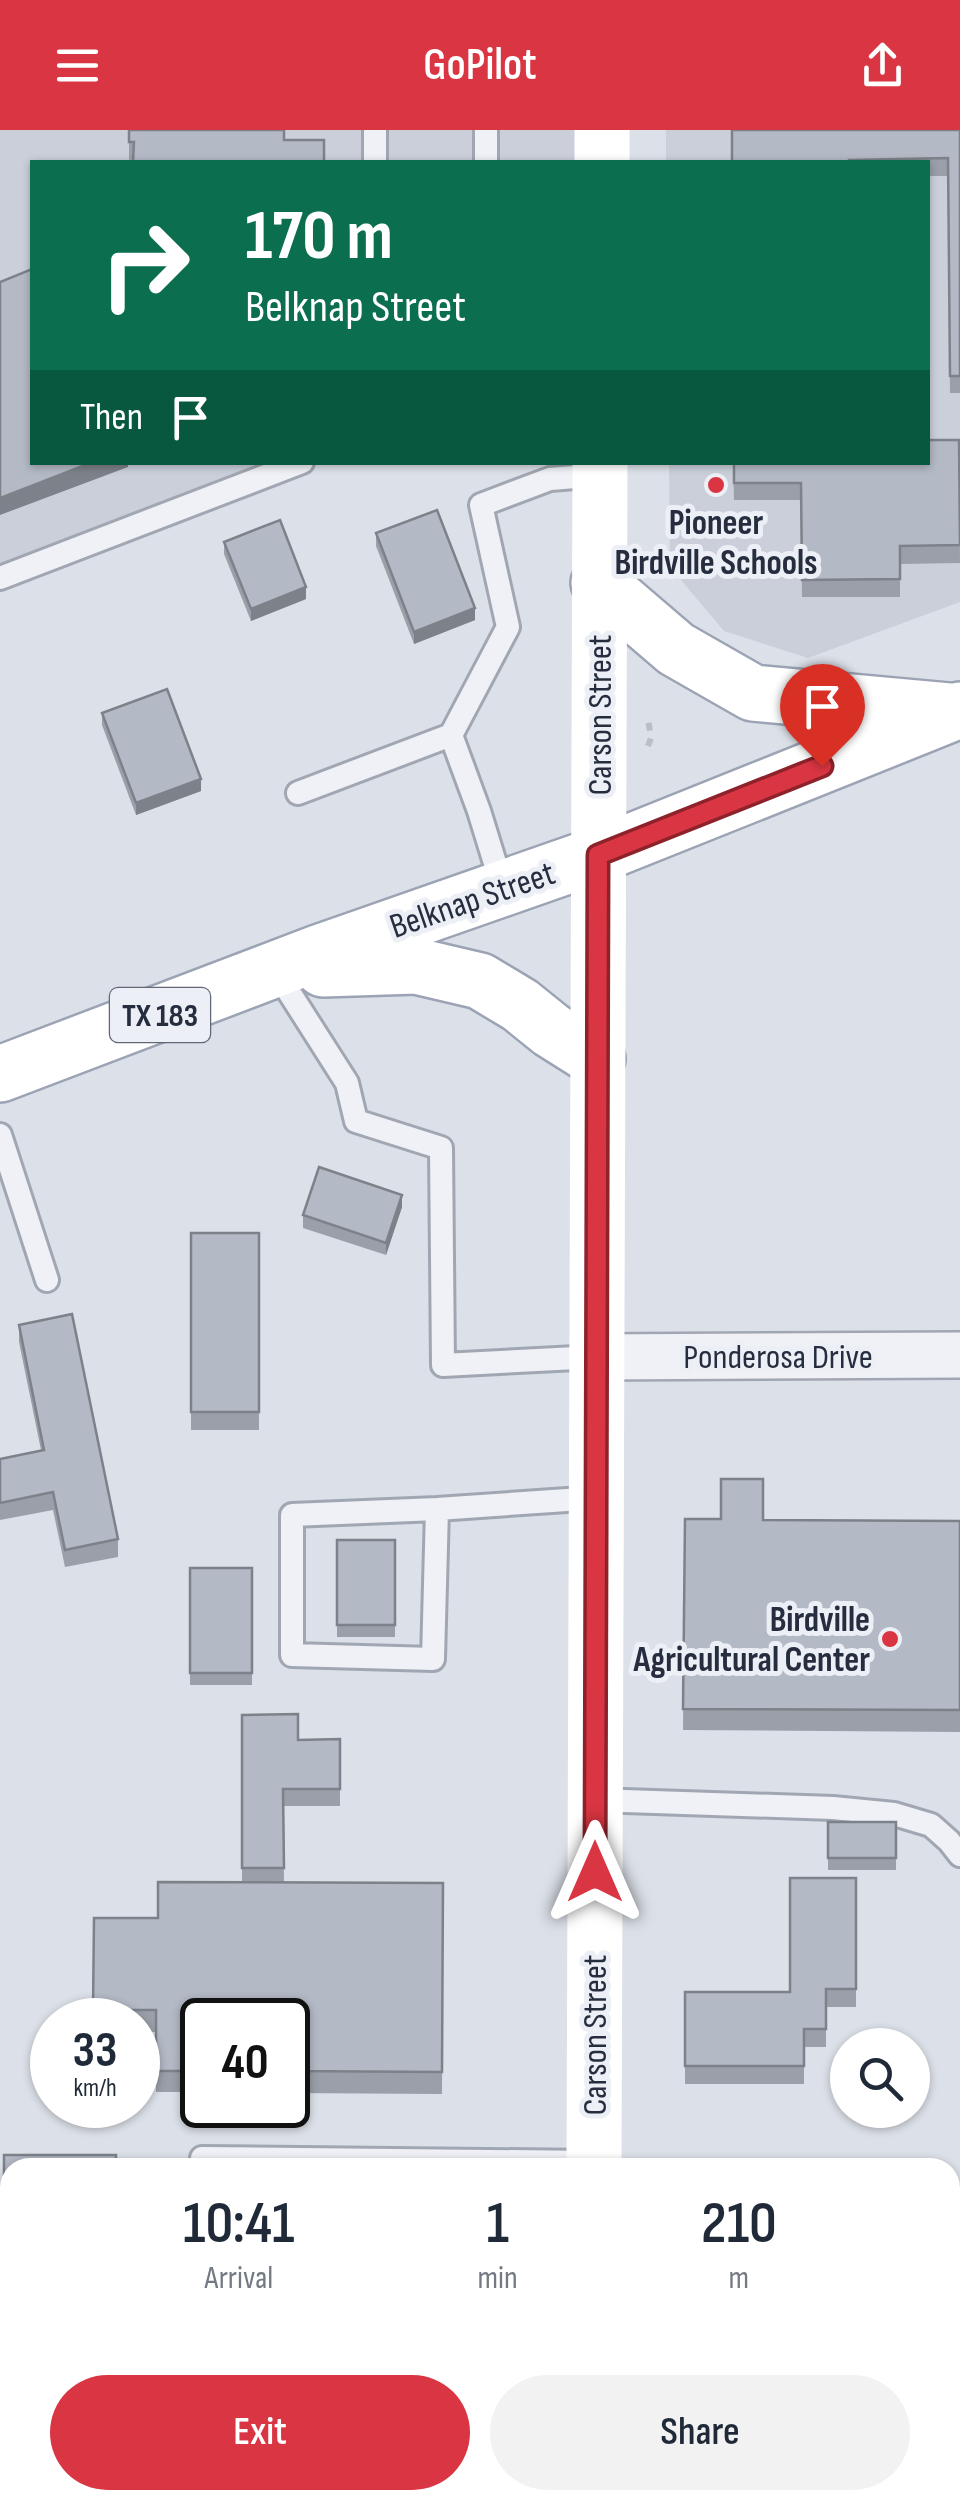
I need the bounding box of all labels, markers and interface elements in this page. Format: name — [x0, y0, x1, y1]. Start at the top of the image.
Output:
icon: menu — [50, 38, 105, 93]
text: GoPilot — [423, 38, 537, 93]
icon: share — [855, 38, 910, 93]
text: 170 m — [245, 195, 393, 279]
icon: right — [80, 200, 210, 330]
text: Belknap Street — [245, 280, 466, 335]
icon: arrive — [163, 390, 218, 445]
text: Then — [80, 395, 143, 440]
marker: Pioneer Birdville Schools — [705, 474, 727, 496]
place label: Pioneer Birdville Schools — [615, 502, 817, 585]
street label: Carson Street — [579, 635, 622, 795]
pin — [780, 664, 865, 767]
icon: arrive — [795, 679, 850, 734]
street label: Belknap Street — [384, 852, 561, 949]
road number: TX 183 — [110, 988, 210, 1042]
street label: Ponderosa Drive — [683, 1336, 873, 1379]
place label: Birdville Agricultural Center — [633, 1599, 870, 1682]
marker: Birdville Agricultural Center — [879, 1628, 901, 1650]
position arrow — [543, 1820, 647, 1924]
street label: Carson Street — [574, 1955, 617, 2115]
speed limit sign: 40 — [180, 1998, 310, 2128]
text: 33 — [73, 2021, 117, 2081]
map controls — [830, 2028, 930, 2128]
button: search — [830, 2028, 930, 2128]
text: km/h — [73, 2073, 117, 2104]
text: 10:41 — [183, 2188, 294, 2260]
text: 1 — [486, 2188, 509, 2260]
text: 210 — [701, 2188, 777, 2260]
text: Arrival — [204, 2259, 273, 2298]
text: min — [478, 2259, 518, 2298]
text: m — [729, 2259, 749, 2298]
button: Exit — [50, 2375, 470, 2490]
button: Share — [490, 2375, 910, 2490]

